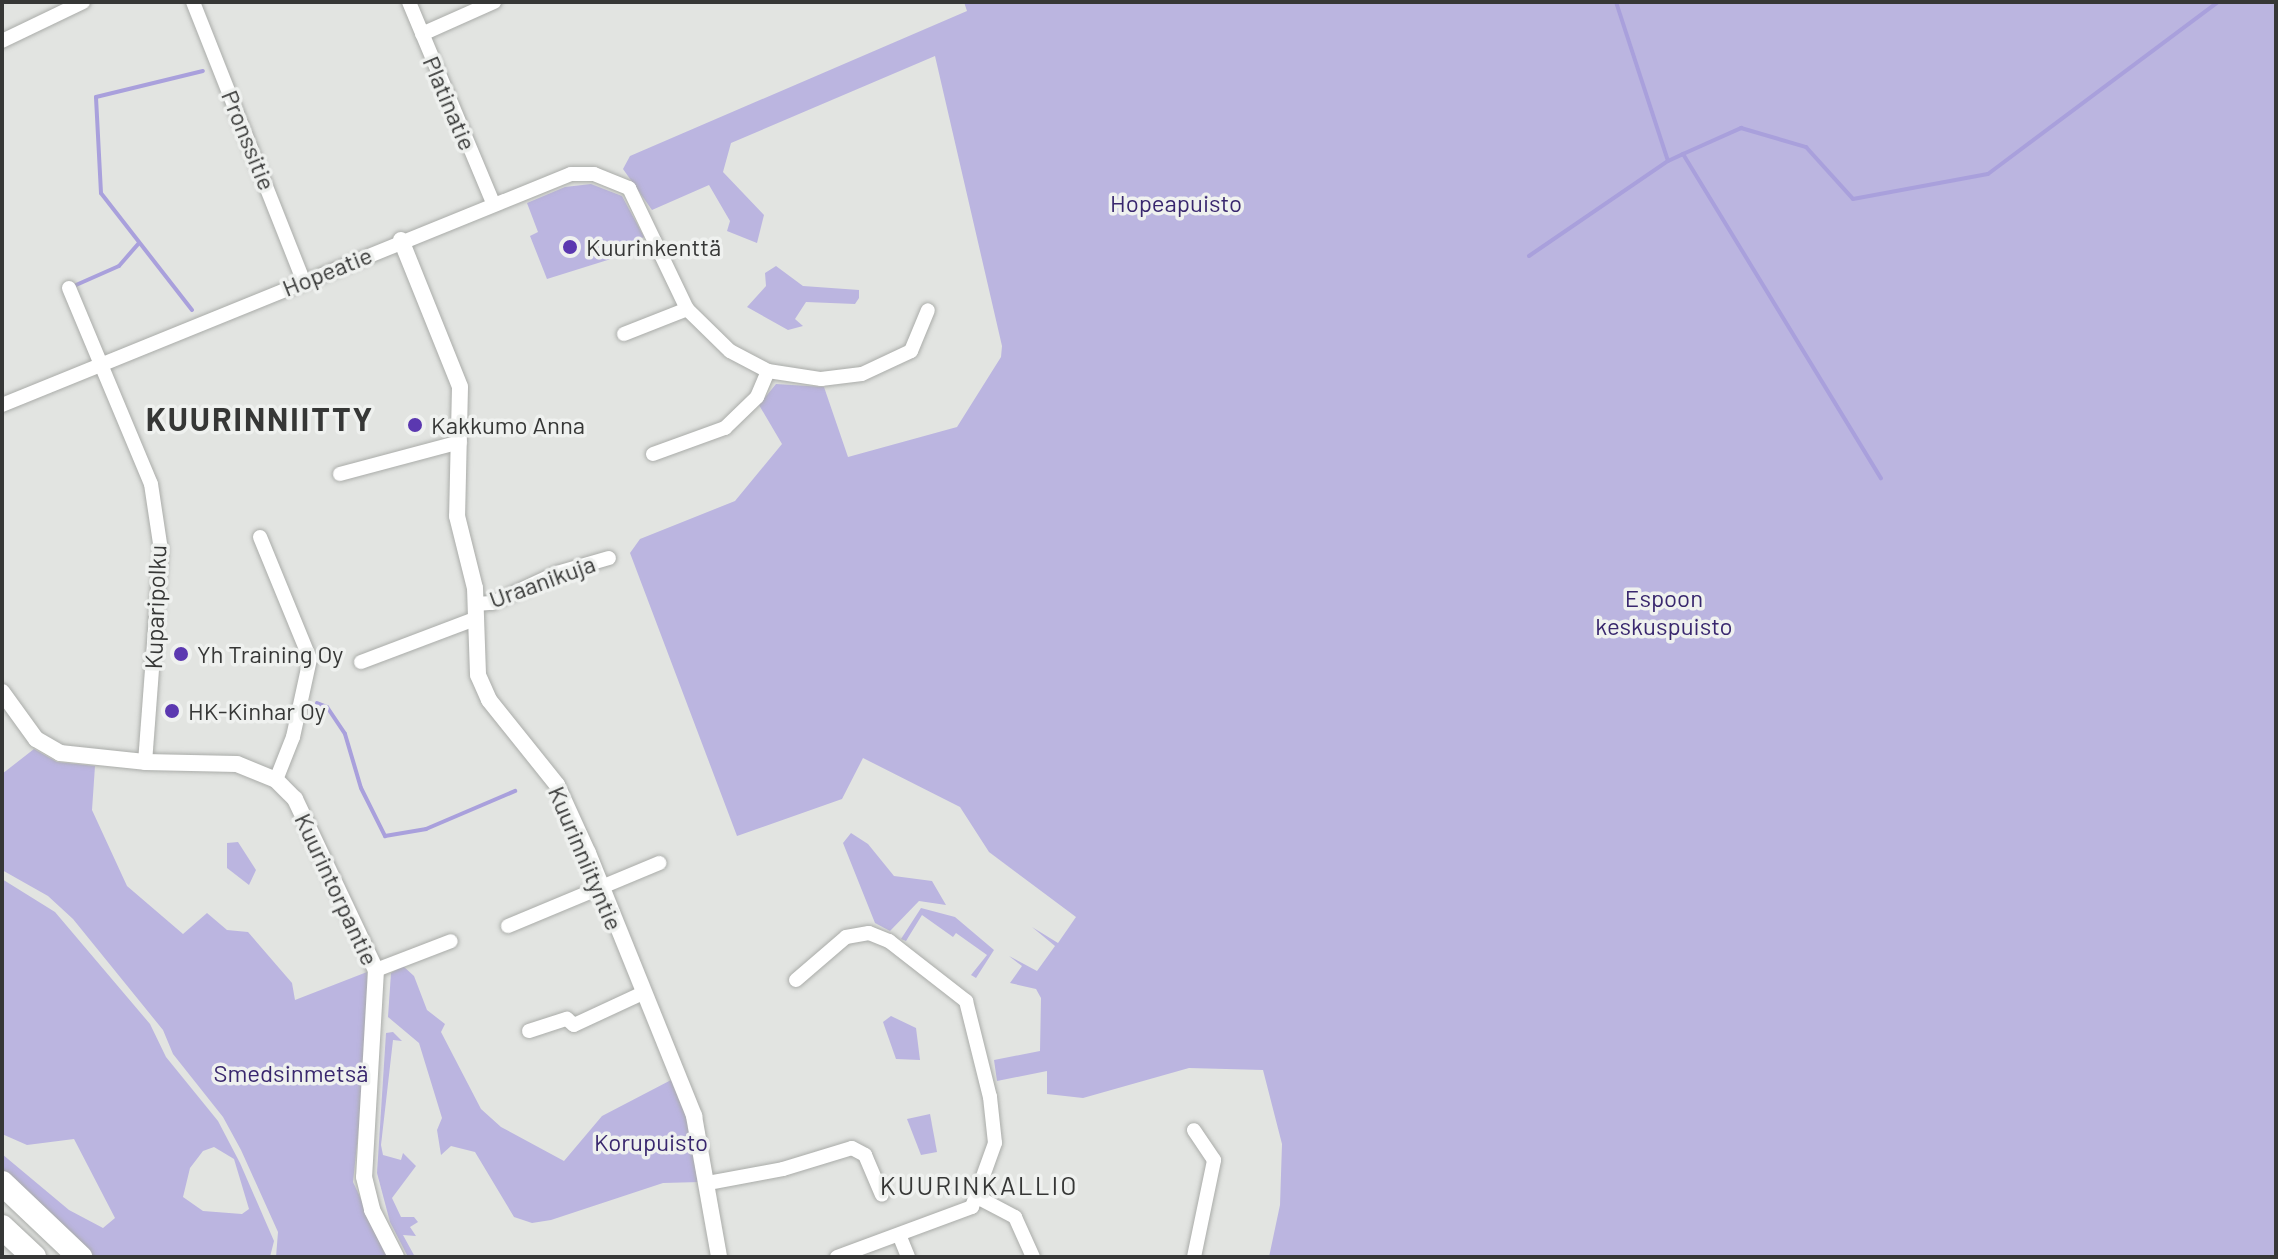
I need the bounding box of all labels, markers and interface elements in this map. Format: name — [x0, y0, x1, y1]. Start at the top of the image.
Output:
street label: Platinatie — [417, 52, 483, 154]
street label: Pronssitie — [216, 86, 282, 194]
park label: Hopeapuisto — [1110, 189, 1242, 217]
place label: Kuurinkenttä — [586, 233, 721, 261]
marker: Kuurinkenttä — [561, 238, 579, 256]
street label: Hopeatie — [278, 240, 376, 302]
district label: KUURINNIITTY — [146, 399, 374, 437]
place label: Kakkumo Anna — [431, 411, 585, 439]
marker: Kakkumo Anna — [406, 416, 424, 434]
street label: Kuparipolku — [138, 544, 172, 670]
street label: Uraanikuja — [485, 549, 599, 613]
park label: Espoon keskuspuisto — [1595, 584, 1733, 640]
place label: Yh Training Oy — [197, 640, 343, 668]
marker: Yh Training Oy — [172, 645, 190, 663]
place label: HK-Kinhar Oy — [188, 697, 326, 725]
marker: HK-Kinhar Oy — [163, 702, 181, 720]
street label: Kuurinniityntie — [543, 782, 629, 934]
street label: Kuurintorpantie — [289, 808, 385, 970]
park label: Smedsinmetsä — [213, 1059, 369, 1087]
park label: Korupuisto — [594, 1128, 708, 1156]
district label: KUURINKALLIO — [880, 1169, 1078, 1201]

